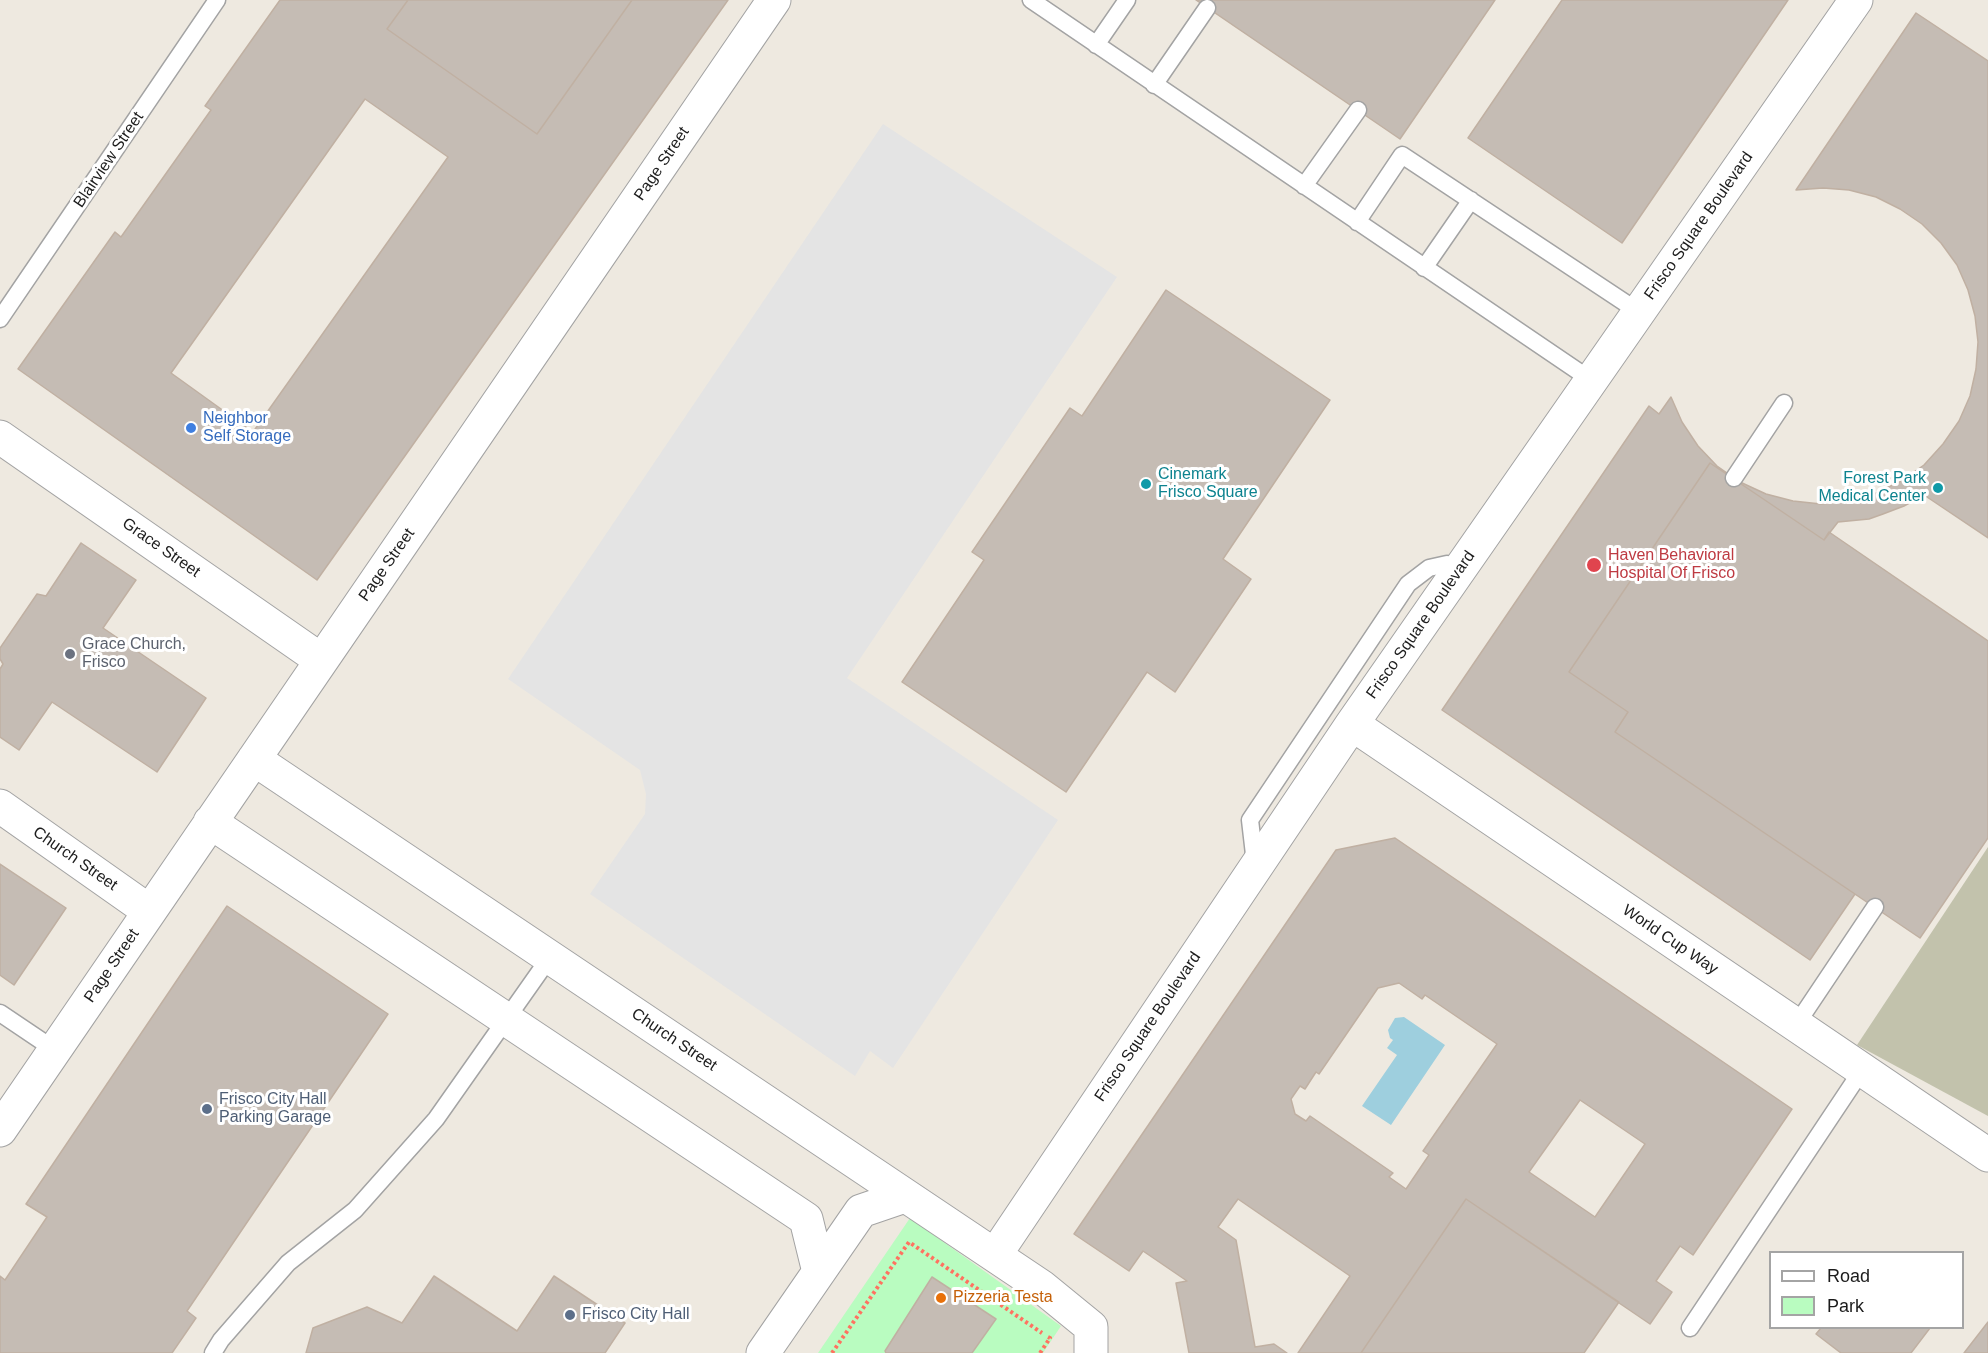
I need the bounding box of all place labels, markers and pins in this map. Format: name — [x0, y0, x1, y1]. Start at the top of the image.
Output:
place label: Neighbor Self Storage — [203, 409, 291, 447]
marker: Neighbor Self Storage — [184, 421, 198, 435]
place label: Cinemark Frisco Square — [1158, 465, 1258, 503]
place label: Forest Park Medical Center — [1818, 469, 1926, 507]
marker: Cinemark Frisco Square — [1139, 477, 1153, 491]
marker: Forest Park Medical Center — [1931, 481, 1945, 495]
place label: Haven Behavioral Hospital Of Frisco — [1608, 546, 1735, 584]
marker: Haven Behavioral Hospital Of Frisco — [1585, 556, 1603, 574]
place label: Grace Church, Frisco — [82, 635, 186, 673]
marker: Grace Church, Frisco — [63, 647, 77, 661]
place label: Frisco City Hall Parking Garage — [219, 1090, 331, 1128]
marker: Frisco City Hall Parking Garage — [200, 1102, 214, 1116]
place label: Pizzeria Testa — [953, 1288, 1053, 1308]
marker: Pizzeria Testa — [934, 1291, 948, 1305]
place label: Frisco City Hall — [582, 1305, 690, 1325]
marker: Frisco City Hall — [563, 1308, 577, 1322]

